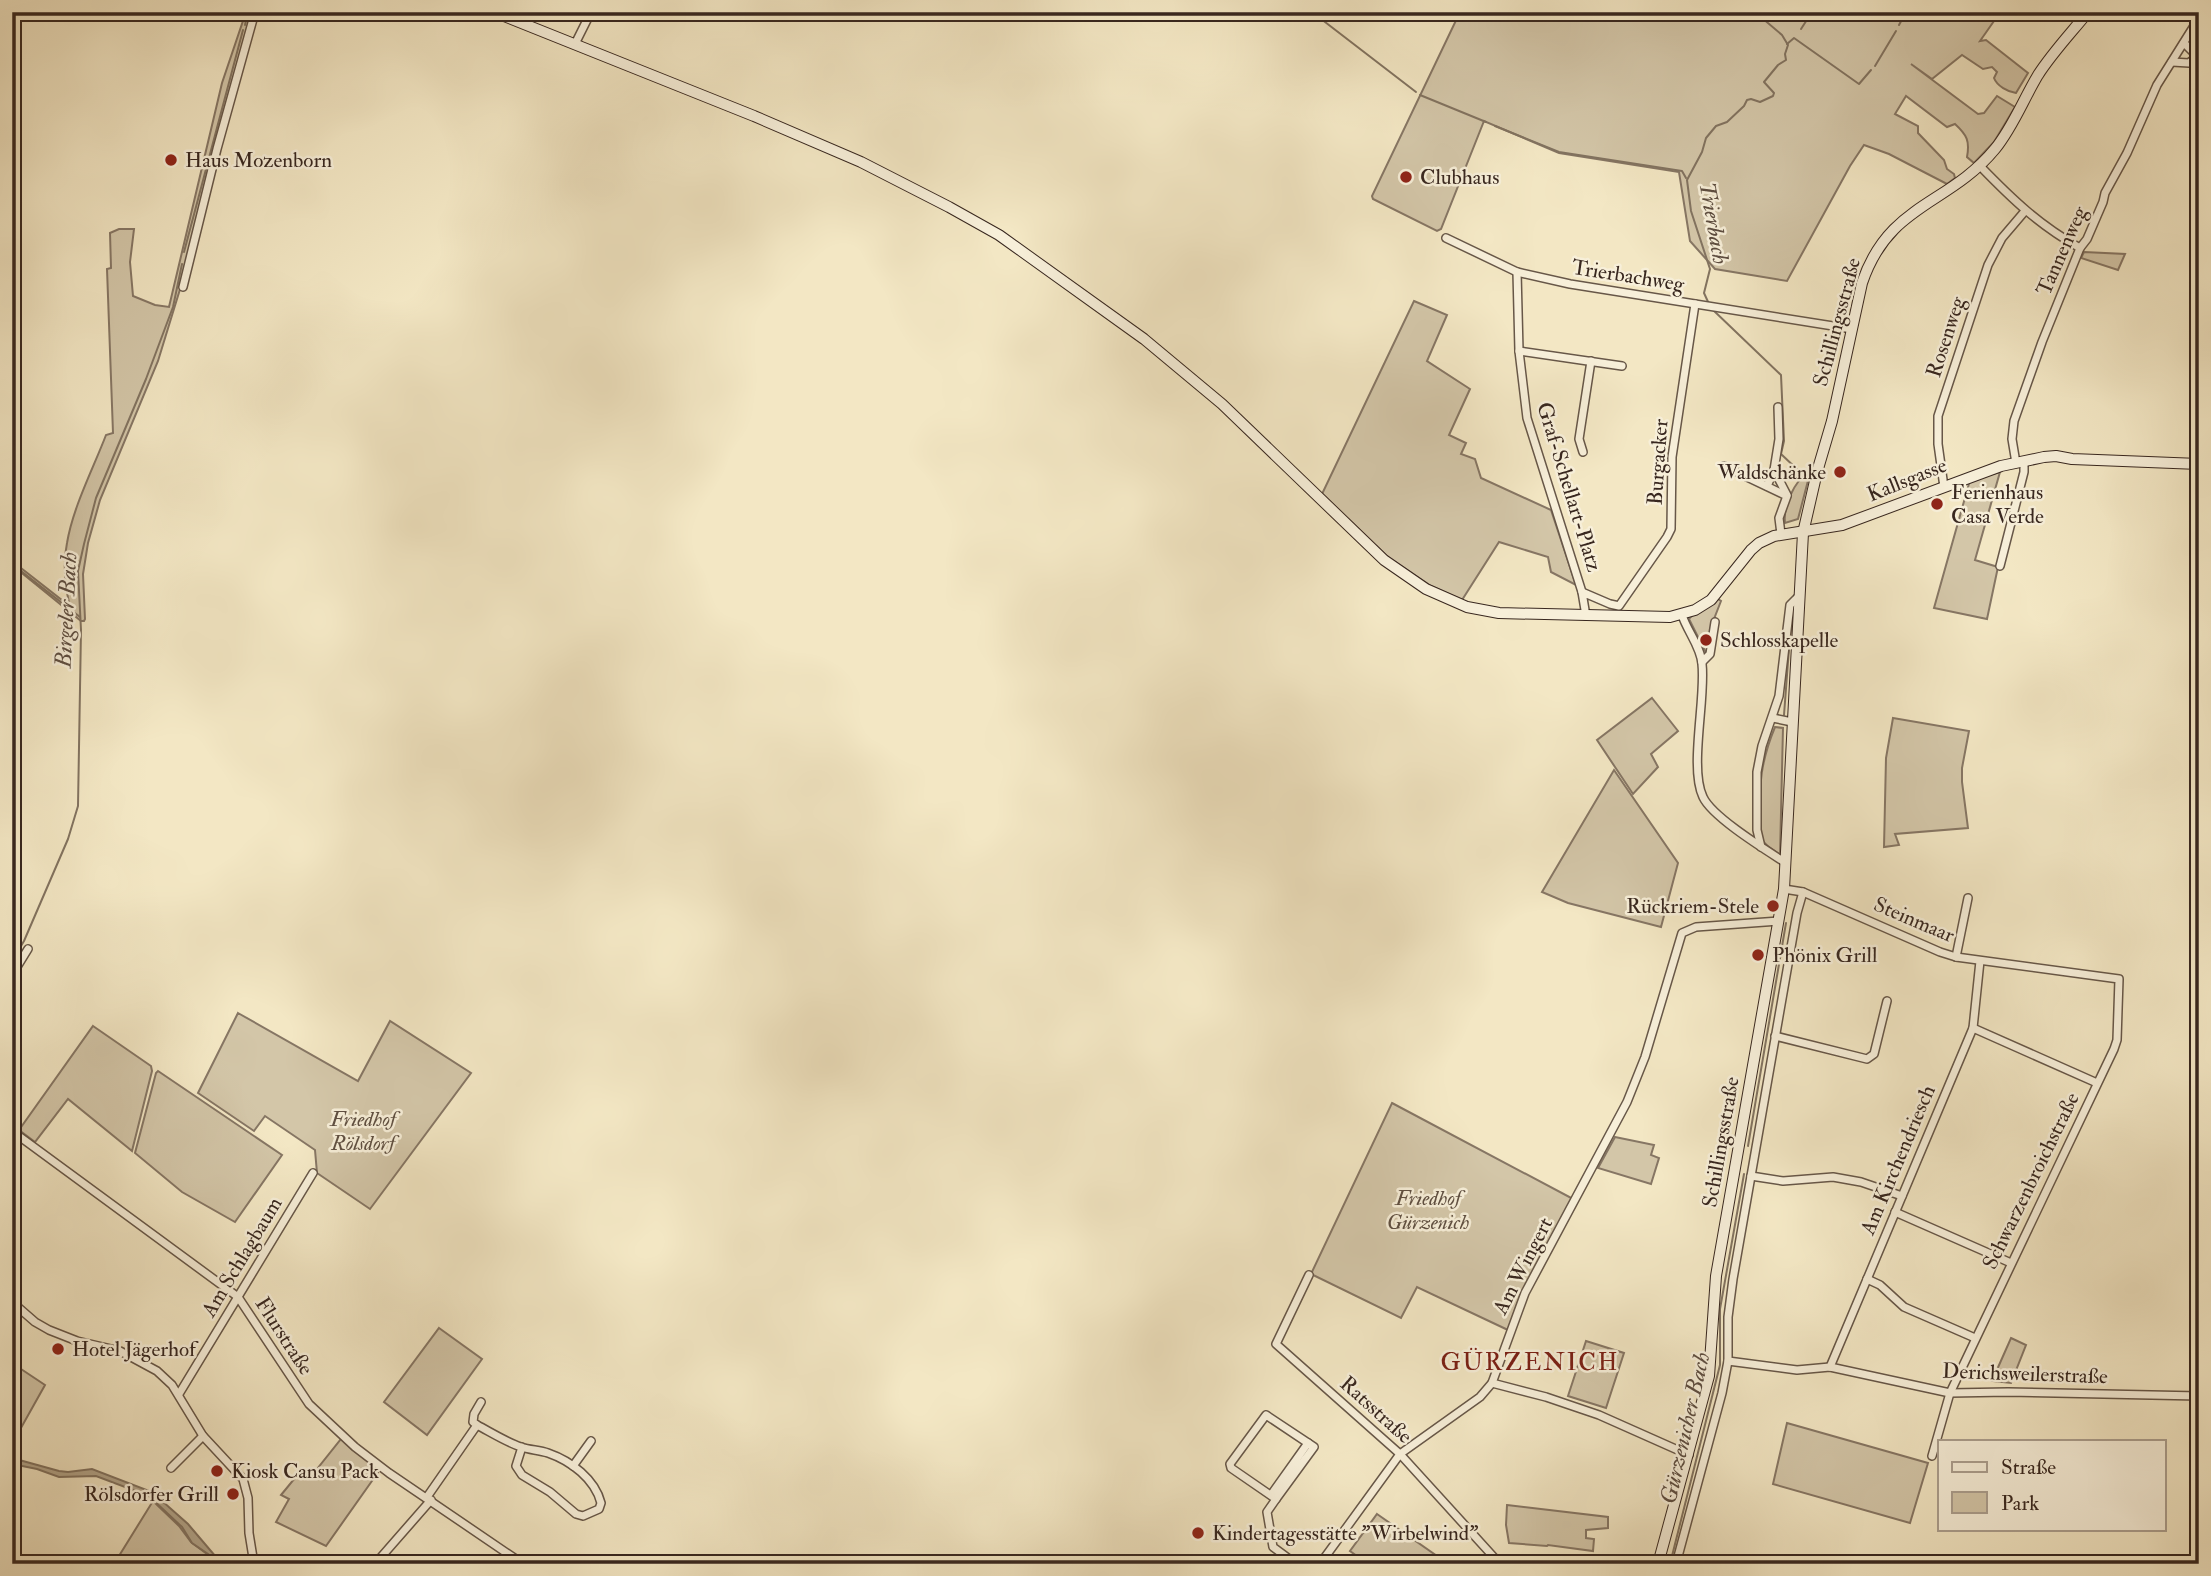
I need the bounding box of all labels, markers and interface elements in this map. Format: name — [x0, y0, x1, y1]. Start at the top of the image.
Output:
place label: Haus Mozenborn — [185, 147, 332, 174]
marker: Haus Mozenborn — [163, 152, 179, 168]
place label: Clubhaus — [1420, 164, 1499, 191]
marker: Clubhaus — [1398, 169, 1414, 185]
water label: Trierbach — [1693, 180, 1735, 266]
street label: Tannenweg — [2030, 202, 2094, 300]
street label: Trierbachweg — [1570, 254, 1687, 298]
street label: Schillingsstraße — [1807, 255, 1867, 389]
street label: Rosenweg — [1920, 293, 1972, 381]
street label: Graf-Schellart-Platz — [1530, 399, 1608, 575]
street label: Burgacker — [1642, 418, 1674, 506]
street label: Kallsgasse — [1863, 452, 1951, 508]
place label: Waldschänke — [1717, 459, 1826, 486]
marker: Waldschänke — [1832, 464, 1848, 480]
place label: Ferienhaus Casa Verde — [1951, 479, 2044, 530]
marker: Ferienhaus Casa Verde — [1929, 496, 1945, 512]
water label: Birgeler Bach — [48, 551, 84, 670]
place label: Schlosskapelle — [1720, 627, 1839, 654]
marker: Schlosskapelle — [1698, 632, 1714, 648]
street label: Steinmaar — [1870, 891, 1959, 949]
place label: Rückriem-Stele — [1626, 893, 1759, 920]
marker: Rückriem-Stele — [1765, 898, 1781, 914]
place label: Phönix Grill — [1772, 942, 1878, 969]
marker: Phönix Grill — [1750, 947, 1766, 963]
street label: Schillingsstraße — [1696, 1074, 1746, 1209]
street label: Am Kirchendriesch — [1854, 1081, 1942, 1240]
street label: Schwarzenbroichstraße — [1976, 1088, 2086, 1274]
park label: Friedhof Rölsdorf — [329, 1106, 401, 1157]
park label: Friedhof Gürzenich — [1387, 1185, 1469, 1236]
street label: Am Schlagbaum — [195, 1192, 289, 1323]
street label: Am Wingert — [1487, 1213, 1559, 1320]
street label: Flurstraße — [249, 1292, 319, 1380]
place label: Hotel Jägerhof — [72, 1336, 199, 1363]
marker: Hotel Jägerhof — [50, 1341, 66, 1357]
district label: GÜRZENICH — [1440, 1347, 1620, 1378]
water label: Gürzenicher Bach — [1653, 1349, 1717, 1507]
street label: Derichsweilerstraße — [1942, 1358, 2108, 1390]
street label: Ratsstraße — [1334, 1370, 1418, 1450]
legend — [1938, 1440, 2166, 1530]
text: Straße — [2001, 1454, 2056, 1481]
place label: Kiosk Cansu Pack — [231, 1458, 379, 1485]
marker: Kiosk Cansu Pack — [209, 1463, 225, 1479]
place label: Rölsdorfer Grill — [84, 1481, 220, 1508]
marker: Rölsdorfer Grill — [225, 1486, 241, 1502]
text: Park — [2001, 1490, 2039, 1517]
place label: Kindertagesstätte "Wirbelwind" — [1212, 1520, 1478, 1547]
marker: Kindertagesstätte "Wirbelwind" — [1190, 1525, 1206, 1541]

